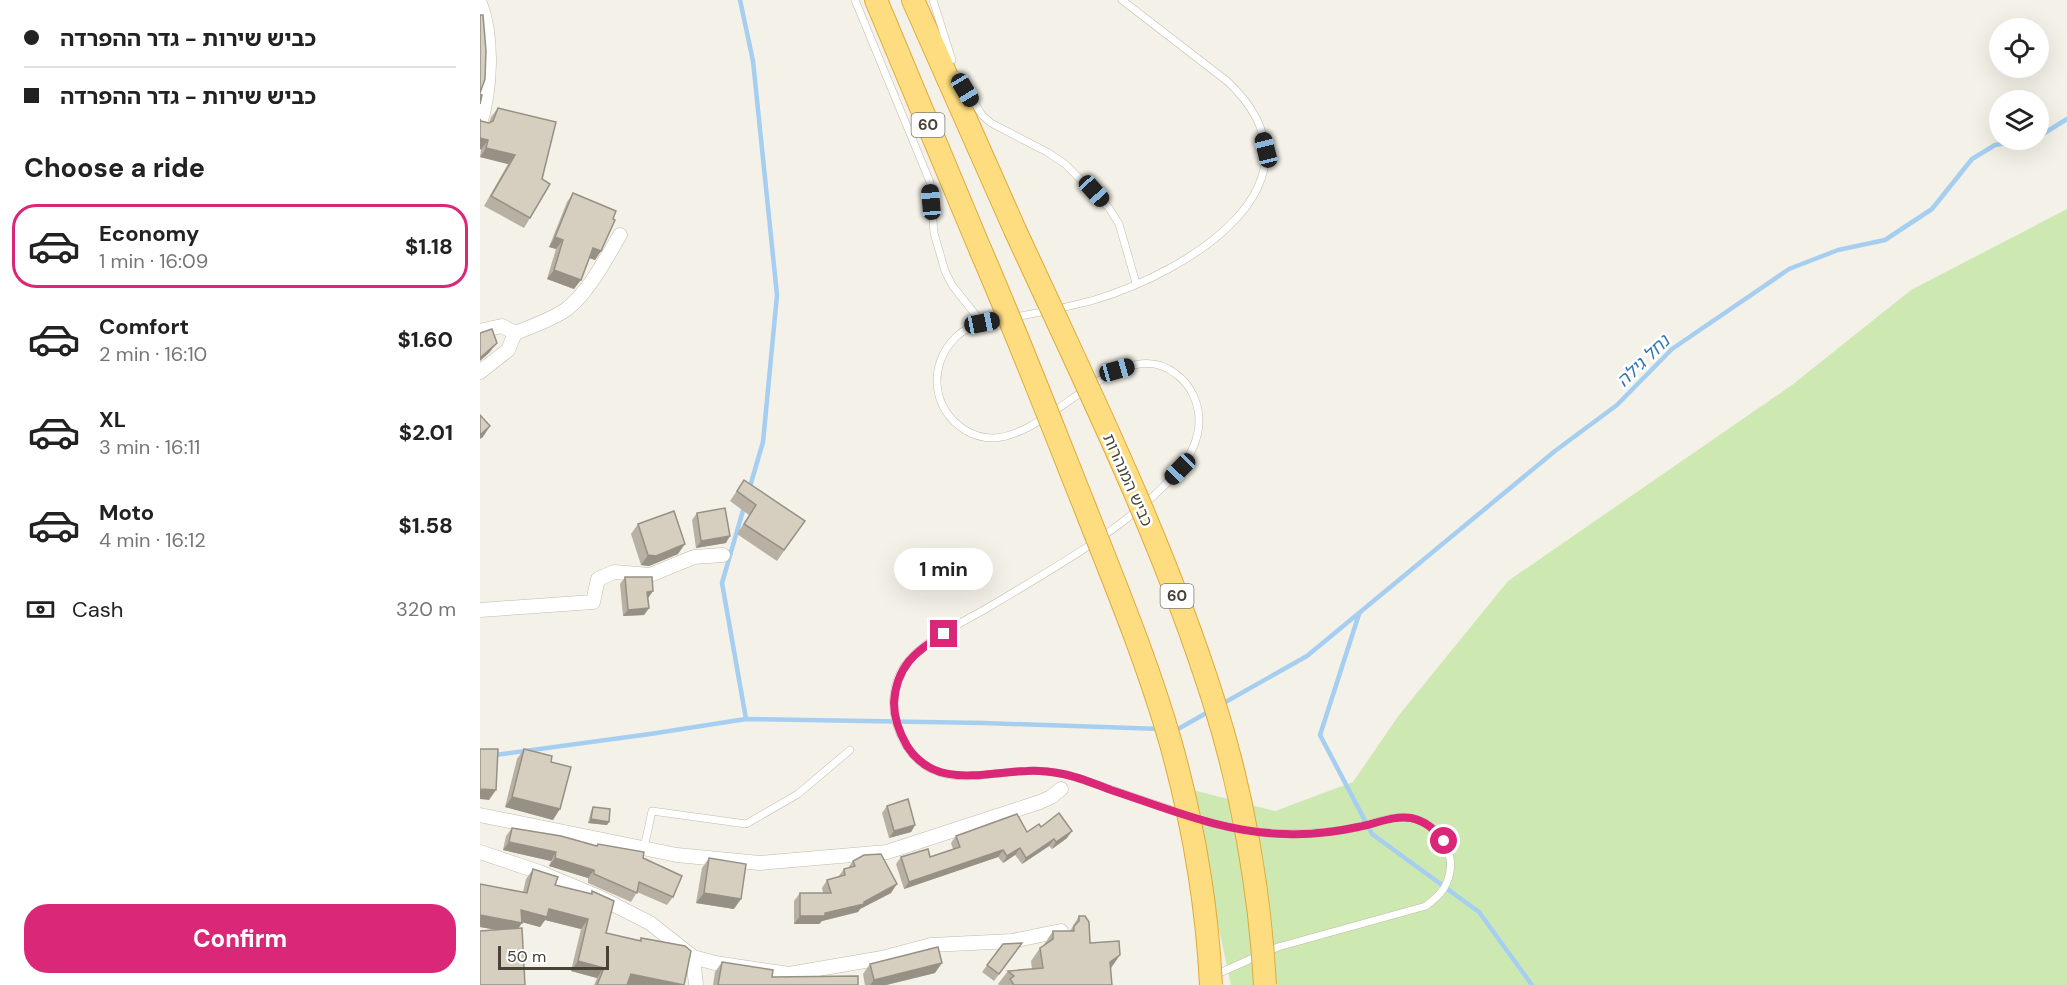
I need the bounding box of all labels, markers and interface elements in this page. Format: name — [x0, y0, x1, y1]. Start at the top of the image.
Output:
map controls — [1989, 18, 2049, 150]
button: locate — [1989, 18, 2049, 78]
text: כביש שירות - גדר ההפרדה — [60, 24, 316, 53]
car — [948, 70, 982, 110]
text: כביש שירות - גדר ההפרדה — [60, 82, 316, 111]
button: layers — [1989, 90, 2049, 150]
road number: 60 — [912, 113, 944, 137]
car — [1253, 130, 1279, 170]
text: Choose a ride — [24, 150, 205, 185]
car — [1075, 172, 1113, 210]
car — [920, 183, 942, 221]
icon: car — [27, 219, 81, 273]
text: Economy — [99, 219, 199, 248]
text: $1.18 — [405, 232, 453, 261]
text: 1 min · 16:09 — [99, 248, 208, 274]
car — [963, 311, 1001, 335]
icon: car — [27, 312, 81, 366]
text: Comfort — [99, 312, 189, 341]
text: $1.60 — [397, 325, 453, 354]
water label: נחל גילה — [1611, 329, 1676, 392]
text: 2 min · 16:10 — [99, 341, 207, 367]
car — [1097, 356, 1137, 384]
icon: car — [27, 405, 81, 459]
text: XL — [99, 405, 126, 434]
text: $2.01 — [399, 418, 453, 447]
street label: כביש המנהרות — [1098, 431, 1158, 529]
text: 3 min · 16:11 — [99, 434, 200, 460]
car — [1161, 450, 1199, 488]
icon: car — [27, 498, 81, 552]
text: Moto — [99, 498, 154, 527]
text: $1.58 — [399, 511, 453, 540]
text: 4 min · 16:12 — [99, 527, 206, 553]
callout: 1 min — [894, 547, 994, 589]
text: 1 min — [919, 556, 968, 582]
road number: 60 — [1160, 584, 1194, 608]
icon: cash — [24, 593, 57, 626]
text: Cash — [72, 595, 123, 624]
text: 320 m — [396, 596, 456, 622]
route end — [930, 620, 957, 647]
route start — [1430, 827, 1457, 854]
button: Confirm — [24, 904, 456, 973]
scale bar — [498, 943, 609, 970]
text: 50 m — [507, 946, 546, 967]

